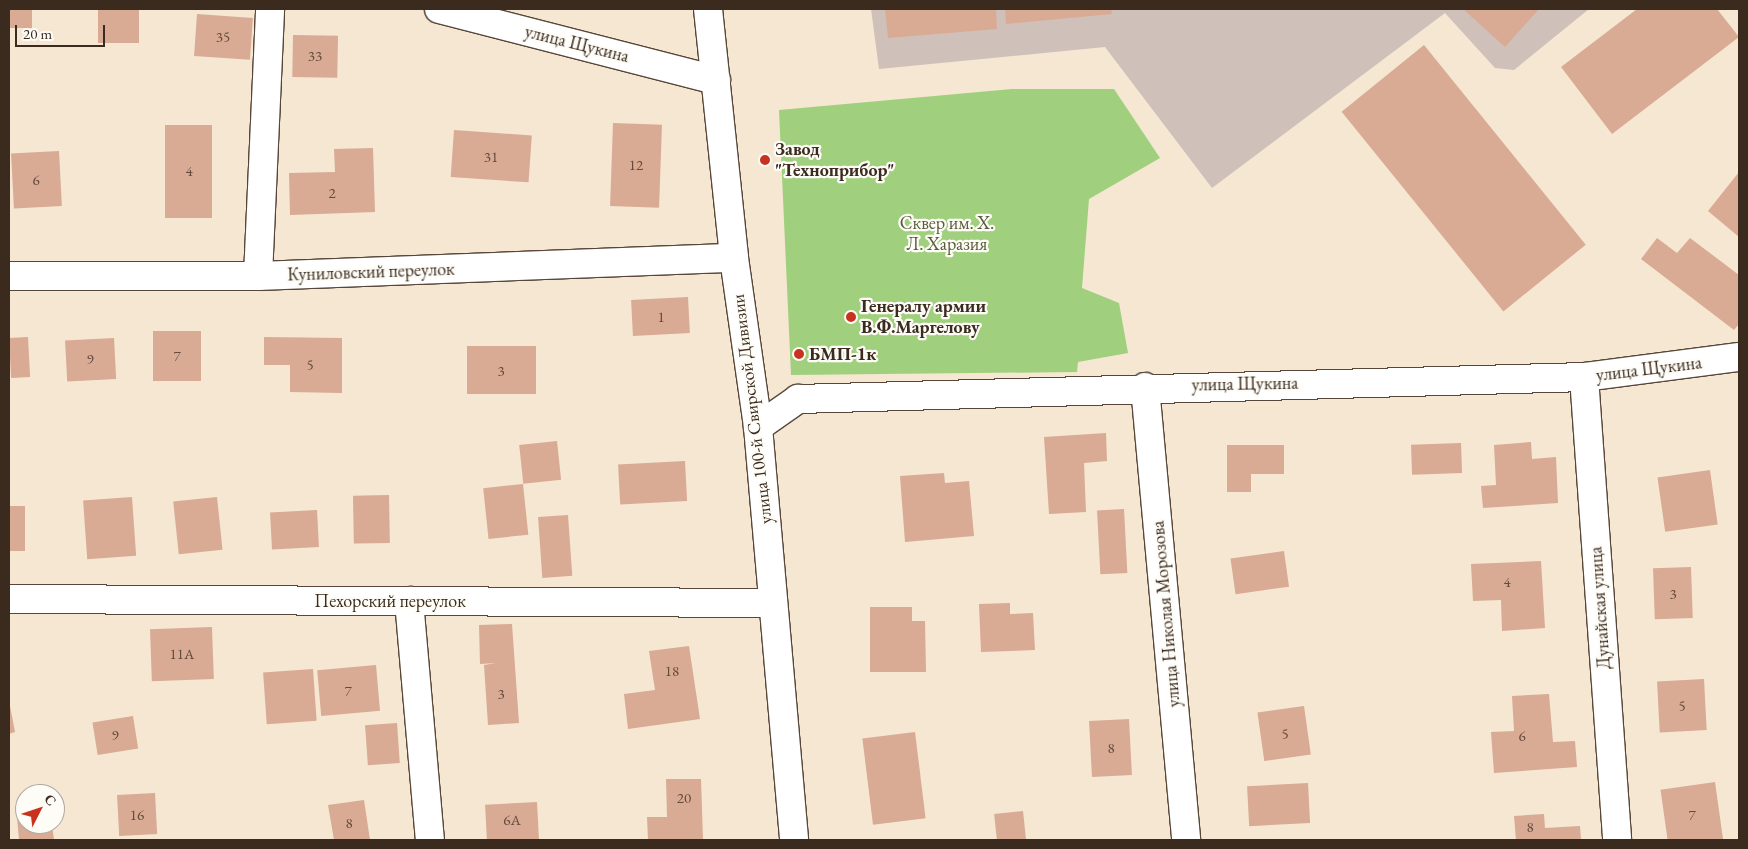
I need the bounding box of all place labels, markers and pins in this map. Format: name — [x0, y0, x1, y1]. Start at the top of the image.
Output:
place label: Завод "Техноприбор" — [775, 139, 895, 182]
marker: Завод "Техноприбор" — [759, 154, 771, 166]
place label: Генералу армии В.Ф.Маргелову — [861, 296, 986, 338]
marker: Генералу армии В.Ф.Маргелову — [845, 311, 857, 323]
place label: БМП-1к — [809, 343, 876, 365]
marker: БМП-1к — [793, 348, 805, 360]

